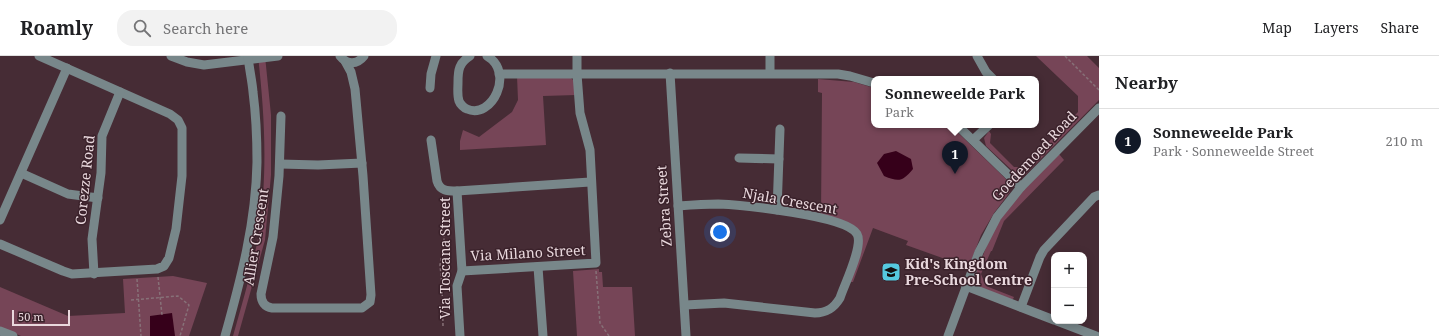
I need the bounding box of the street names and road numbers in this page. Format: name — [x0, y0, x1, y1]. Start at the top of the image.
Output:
street label: Goedemoed Road — [987, 106, 1081, 205]
street label: Corezze Road — [70, 134, 99, 226]
street label: Zebra Street — [651, 165, 676, 247]
street label: Njala Crescent — [741, 183, 839, 218]
street label: Allier Crescent — [238, 187, 273, 287]
street label: Via Toscana Street — [435, 197, 454, 319]
street label: Via Milano Street — [470, 240, 586, 265]

